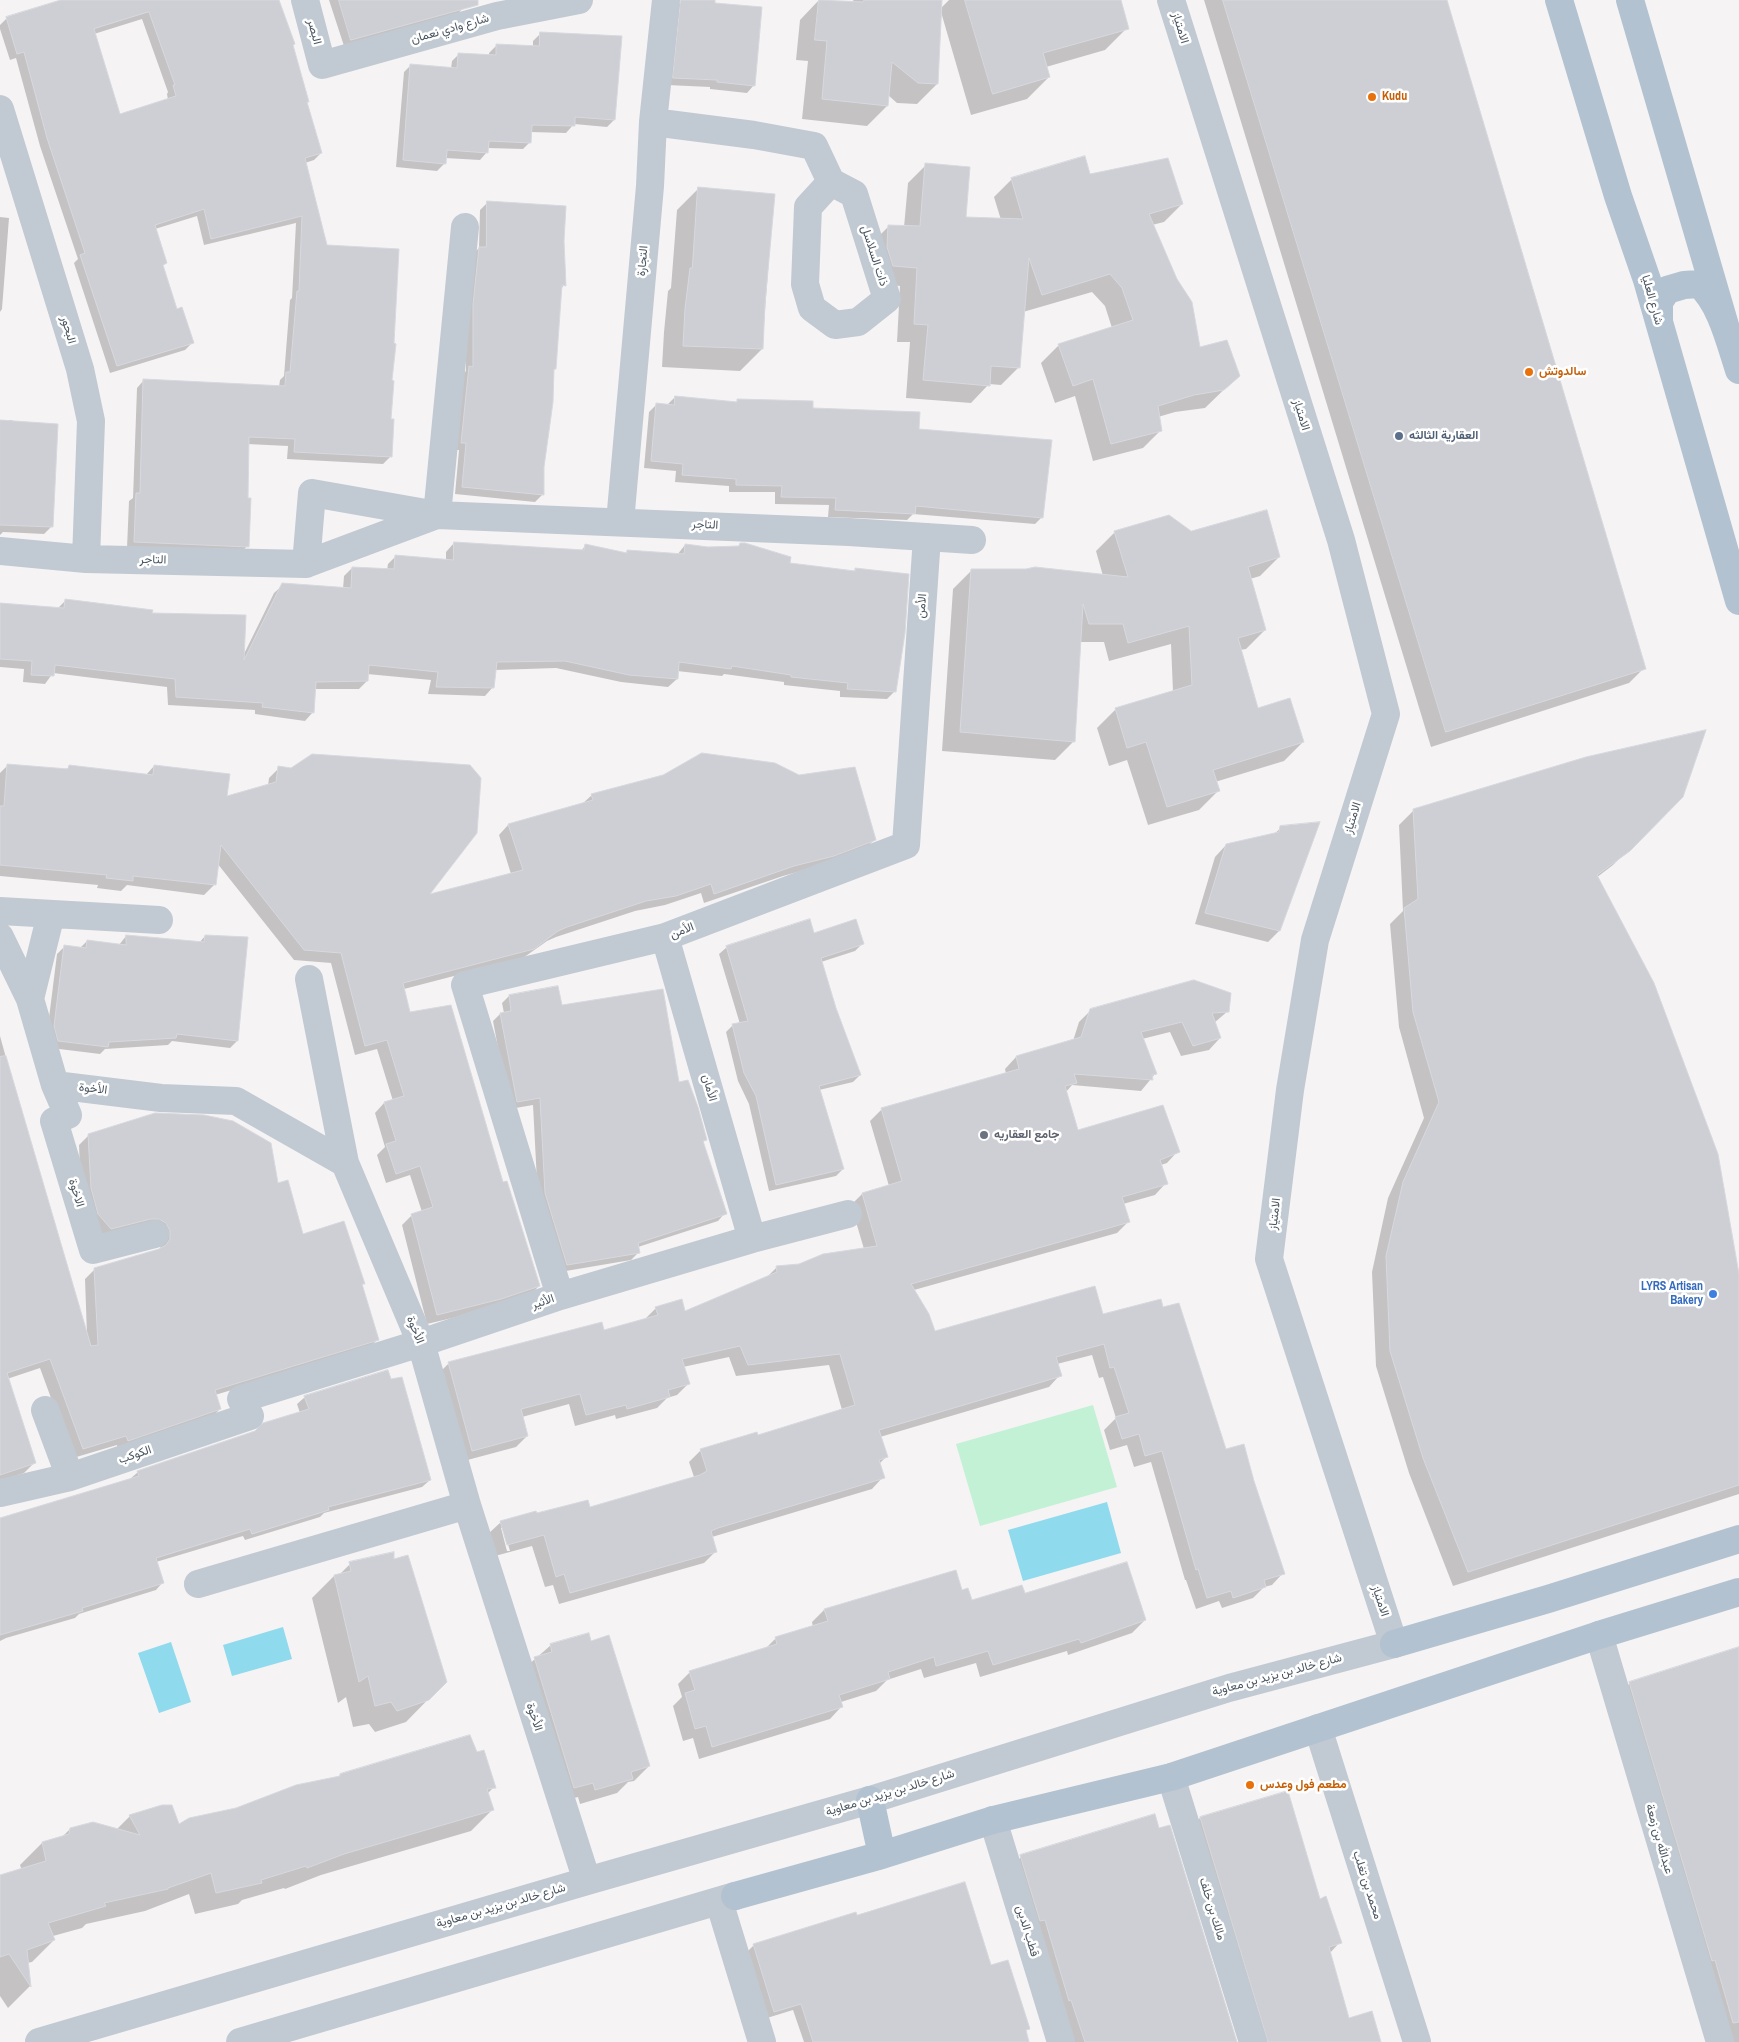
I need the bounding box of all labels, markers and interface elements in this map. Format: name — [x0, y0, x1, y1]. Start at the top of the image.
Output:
street label: شارع وادي نعمان — [409, 11, 491, 47]
street label: الامتياز — [1168, 11, 1192, 45]
street label: البصر — [304, 18, 324, 46]
place label: Kudu — [1382, 90, 1407, 104]
marker: Kudu — [1366, 91, 1378, 103]
street label: ذات السلاسل — [857, 224, 891, 288]
street label: التجارة — [634, 245, 652, 277]
street label: شارع العليا — [1638, 273, 1666, 327]
street label: البحور — [57, 315, 79, 345]
place label: سالدوتش — [1539, 365, 1586, 379]
marker: سالدوتش — [1523, 366, 1535, 378]
street label: الامتياز — [1289, 398, 1313, 432]
place label: العقارية الثالثه — [1409, 429, 1478, 443]
marker: العقارية الثالثه — [1393, 430, 1405, 442]
street label: التاجر — [691, 517, 719, 533]
street label: التاجر — [140, 553, 166, 567]
street label: الأمن — [914, 593, 930, 619]
street label: الامتياز — [1341, 801, 1365, 835]
street label: الأمن — [668, 920, 696, 942]
street label: الأمان — [698, 1073, 720, 1103]
street label: الأخوة — [78, 1080, 108, 1098]
place label: جامع العقاريه — [994, 1128, 1059, 1142]
marker: جامع العقاريه — [978, 1129, 990, 1141]
street label: الاخوة — [65, 1177, 87, 1209]
street label: الامتياز — [1266, 1197, 1284, 1231]
place label: LYRS Artisan Bakery — [1641, 1280, 1703, 1308]
marker: LYRS Artisan Bakery — [1707, 1288, 1719, 1300]
street label: الأثير — [530, 1292, 556, 1312]
street label: الأخوة — [403, 1314, 427, 1346]
street label: الكوكب — [116, 1443, 154, 1467]
street label: الامتياز — [1368, 1584, 1392, 1618]
street label: شارع خالد بن يزيد بن معاوية — [1211, 1651, 1343, 1699]
street label: الأخوة — [523, 1701, 545, 1733]
street label: شارع خالد بن يزيد بن معاوية — [824, 1767, 956, 1819]
place label: مطعم فول وعدس — [1260, 1778, 1347, 1792]
marker: مطعم فول وعدس — [1244, 1779, 1256, 1791]
street label: عبدالله بن زمعة — [1642, 1802, 1676, 1876]
street label: محمد بن تغلب — [1349, 1849, 1385, 1921]
street label: مالك بن خلف — [1196, 1876, 1228, 1942]
street label: شارع خالد بن يزيد بن معاوية — [435, 1881, 567, 1931]
street label: قطب الدين — [1012, 1904, 1042, 1958]

